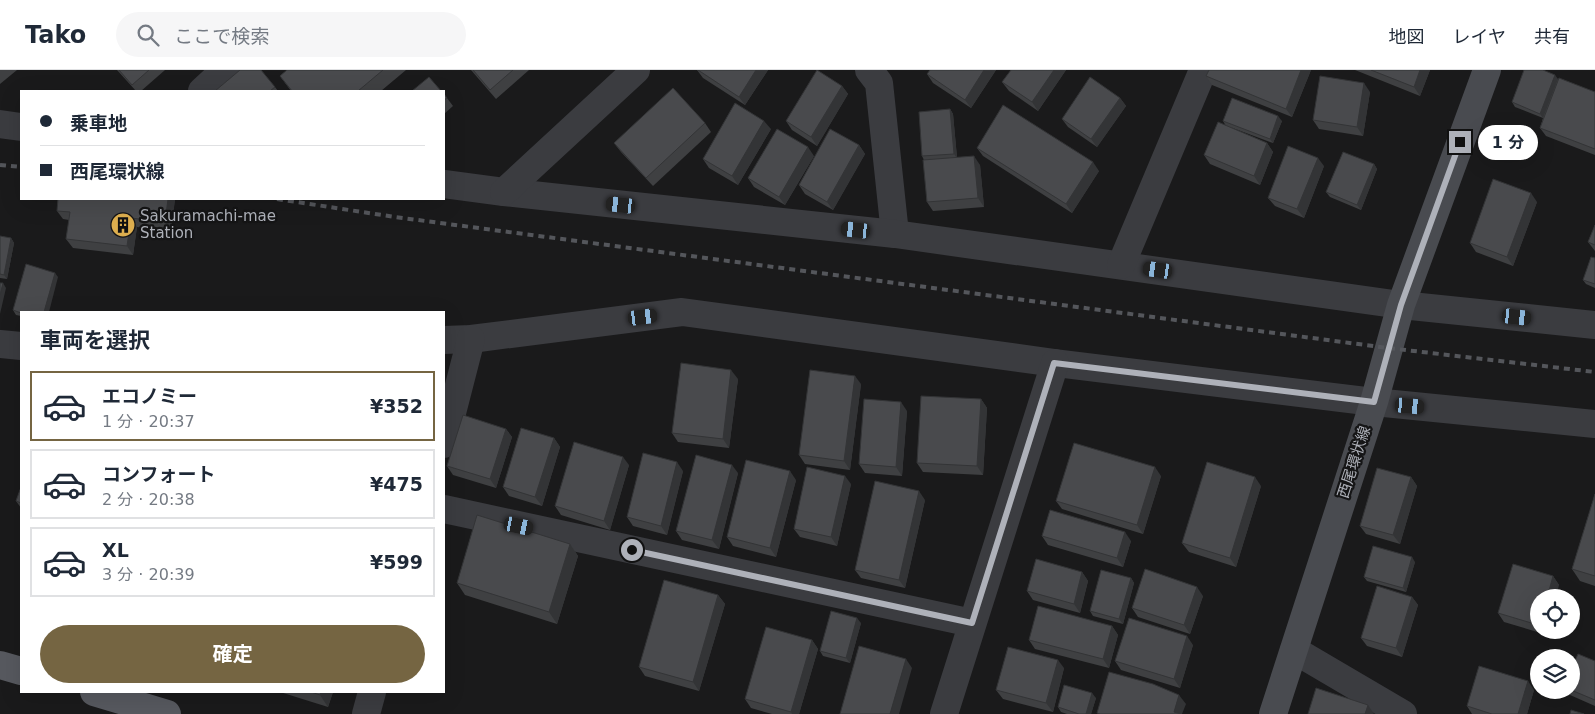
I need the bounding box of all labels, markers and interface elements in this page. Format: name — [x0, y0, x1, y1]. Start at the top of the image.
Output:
search box — [116, 12, 466, 57]
text: Tako — [25, 21, 86, 49]
icon: search — [134, 21, 162, 49]
text: ここで検索 — [174, 25, 269, 47]
text: 地図 — [1389, 26, 1425, 47]
text: レイヤ — [1453, 26, 1506, 47]
text: 共有 — [1534, 26, 1570, 47]
text: 乗車地 — [70, 112, 127, 134]
callout: 1 分 — [1478, 124, 1538, 160]
route end — [1449, 131, 1471, 153]
text: 1 分 — [1492, 133, 1524, 152]
text: 西尾環状線 — [70, 160, 165, 182]
car — [605, 196, 636, 214]
place label: Sakuramachi-mae Station — [140, 207, 276, 242]
building icon: Sakuramachi-mae Station — [110, 212, 136, 238]
car — [840, 221, 871, 239]
car — [1142, 260, 1173, 280]
car — [627, 308, 658, 326]
car — [1501, 308, 1532, 326]
text: 車両を選択 — [40, 328, 150, 353]
icon: car — [42, 384, 87, 429]
text: エコノミー — [102, 385, 197, 407]
text: ¥352 — [370, 395, 423, 417]
car — [1394, 397, 1425, 415]
text: 1 分 · 20:37 — [102, 412, 195, 431]
street label: 西尾環状線 — [1334, 424, 1374, 500]
icon: car — [42, 462, 87, 507]
text: コンフォート — [102, 463, 215, 485]
text: ¥475 — [370, 473, 423, 495]
text: 2 分 · 20:38 — [102, 490, 195, 509]
car — [502, 516, 535, 536]
text: XL — [102, 539, 129, 561]
route start — [621, 539, 643, 561]
icon: car — [42, 540, 87, 585]
text: ¥599 — [370, 551, 423, 573]
text: 3 分 · 20:39 — [102, 565, 195, 584]
map controls — [1530, 589, 1580, 699]
button: locate — [1530, 589, 1580, 639]
button: 確定 — [40, 625, 425, 683]
button: layers — [1530, 649, 1580, 699]

